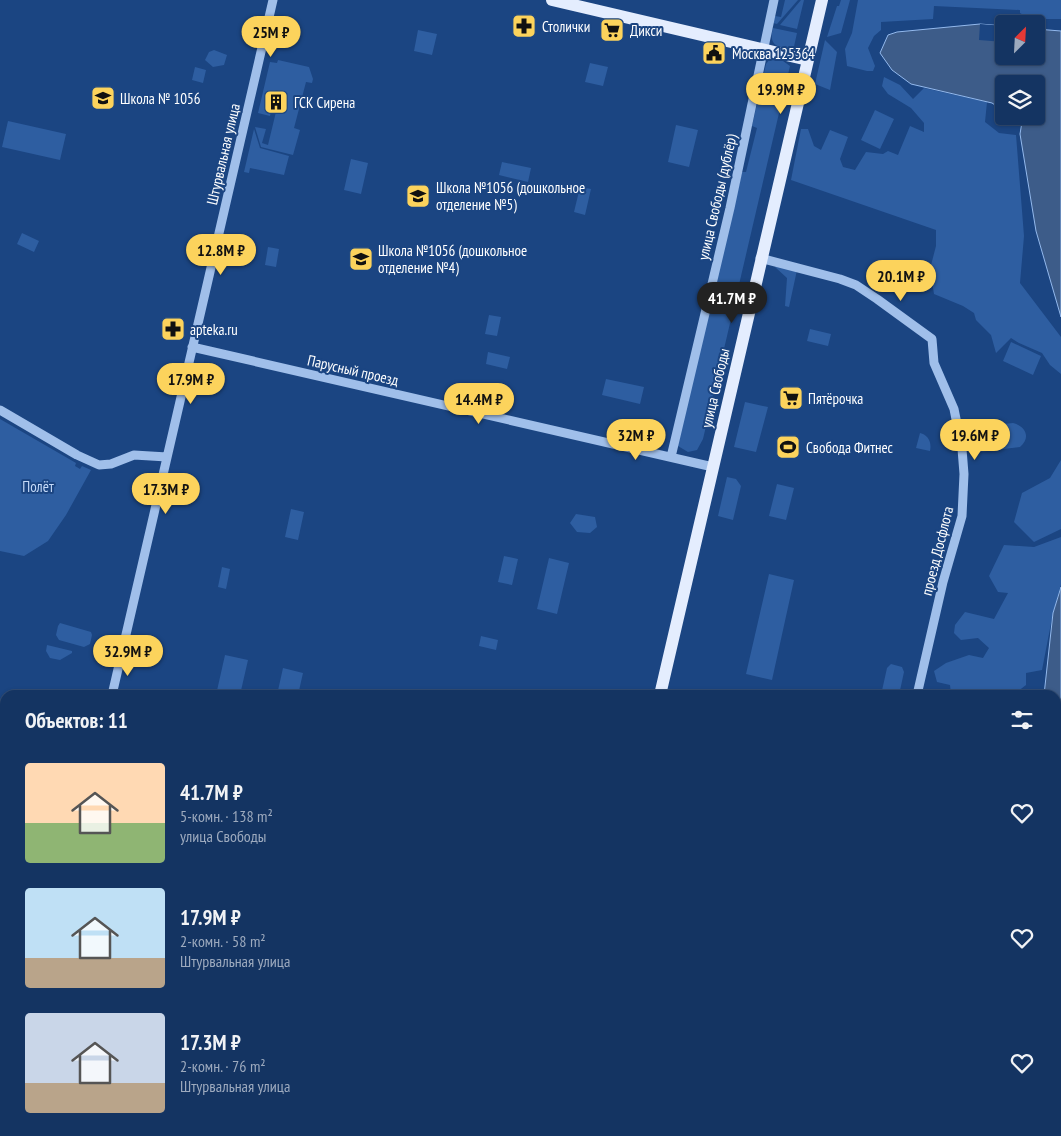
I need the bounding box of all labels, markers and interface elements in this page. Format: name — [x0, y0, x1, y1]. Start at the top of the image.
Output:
pharmacy icon: Столички — [511, 13, 537, 39]
pin: 25M ₽ — [236, 15, 306, 58]
north arrow — [995, 15, 1045, 65]
map controls — [995, 15, 1045, 125]
place label: Столички — [542, 17, 590, 36]
supermarket icon: Дикси — [599, 17, 625, 43]
place label: Дикси — [630, 21, 662, 40]
text: 25M ₽ — [253, 22, 289, 42]
public building icon: Москва 125364 — [701, 40, 727, 66]
place label: Москва 125364 — [732, 44, 815, 63]
pin: 19.9M ₽ — [735, 72, 827, 115]
button: layers — [995, 75, 1045, 125]
text: 19.9M ₽ — [757, 79, 805, 99]
school or university icon: Школа № 1056 — [90, 85, 116, 111]
place label: Школа № 1056 — [120, 89, 201, 108]
building icon: ГСК Сирена — [263, 89, 289, 115]
place label: ГСК Сирена — [294, 93, 355, 112]
street label: Штурвальная улица — [202, 101, 244, 207]
street label: улица Свободы (дублёр) — [693, 132, 741, 262]
place label: Школа №1056 (дошкольное отделение №5) — [436, 178, 585, 214]
school or university icon: Школа №1056 (дошкольное отделение №5) — [405, 183, 431, 209]
pin: 12.8M ₽ — [175, 234, 267, 276]
text: 12.8M ₽ — [197, 240, 245, 260]
place label: Школа №1056 (дошкольное отделение №4) — [378, 241, 527, 277]
school or university icon: Школа №1056 (дошкольное отделение №4) — [348, 246, 374, 272]
pin: 20.1M ₽ — [855, 260, 947, 302]
text: 20.1M ₽ — [877, 266, 925, 286]
pin: 41.7M ₽ — [686, 282, 778, 324]
text: 41.7M ₽ — [708, 288, 756, 308]
pharmacy icon: apteka.ru — [160, 316, 186, 342]
place label: apteka.ru — [190, 320, 238, 339]
street label: улица Свободы — [697, 346, 733, 430]
street label: Парусный проезд — [306, 350, 401, 390]
pin: 17.9M ₽ — [145, 362, 237, 405]
text: 17.9M ₽ — [168, 369, 214, 389]
pin: 14.4M ₽ — [433, 382, 525, 425]
supermarket icon: Пятёрочка — [778, 385, 804, 411]
text: 14.4M ₽ — [455, 389, 503, 409]
place label: Пятёрочка — [808, 389, 863, 408]
pin: 32M ₽ — [601, 418, 671, 461]
pin: 19.6M ₽ — [929, 418, 1021, 461]
text: 32M ₽ — [618, 425, 654, 445]
text: 19.6M ₽ — [951, 425, 999, 445]
sports icon: Свобода Фитнес — [775, 434, 801, 460]
place label: Свобода Фитнес — [806, 438, 894, 457]
pin: 17.3M ₽ — [120, 472, 212, 515]
park label: Полёт — [22, 477, 54, 496]
text: 17.3M ₽ — [143, 479, 189, 499]
street label: проезд Досфлота — [917, 504, 957, 598]
pin: 32.9M ₽ — [82, 634, 174, 677]
text: 32.9M ₽ — [104, 641, 152, 661]
icon: filters — [1008, 706, 1036, 734]
text: Объектов: 11 — [25, 707, 128, 734]
text: 41.7M ₽ — [180, 779, 243, 806]
icon: home — [65, 783, 125, 843]
icon: heart — [1008, 799, 1036, 827]
text: 5-комн. · 138 m² — [180, 806, 273, 826]
text: улица Свободы — [180, 826, 266, 846]
text: 17.9M ₽ — [180, 904, 241, 931]
icon: home — [65, 908, 125, 968]
icon: heart — [1008, 924, 1036, 952]
text: 2-комн. · 58 m² — [180, 931, 266, 951]
text: Штурвальная улица — [180, 951, 290, 971]
text: 17.3M ₽ — [180, 1029, 241, 1056]
icon: home — [65, 1033, 125, 1093]
icon: heart — [1008, 1049, 1036, 1077]
text: 2-комн. · 76 m² — [180, 1056, 266, 1076]
text: Штурвальная улица — [180, 1076, 290, 1096]

